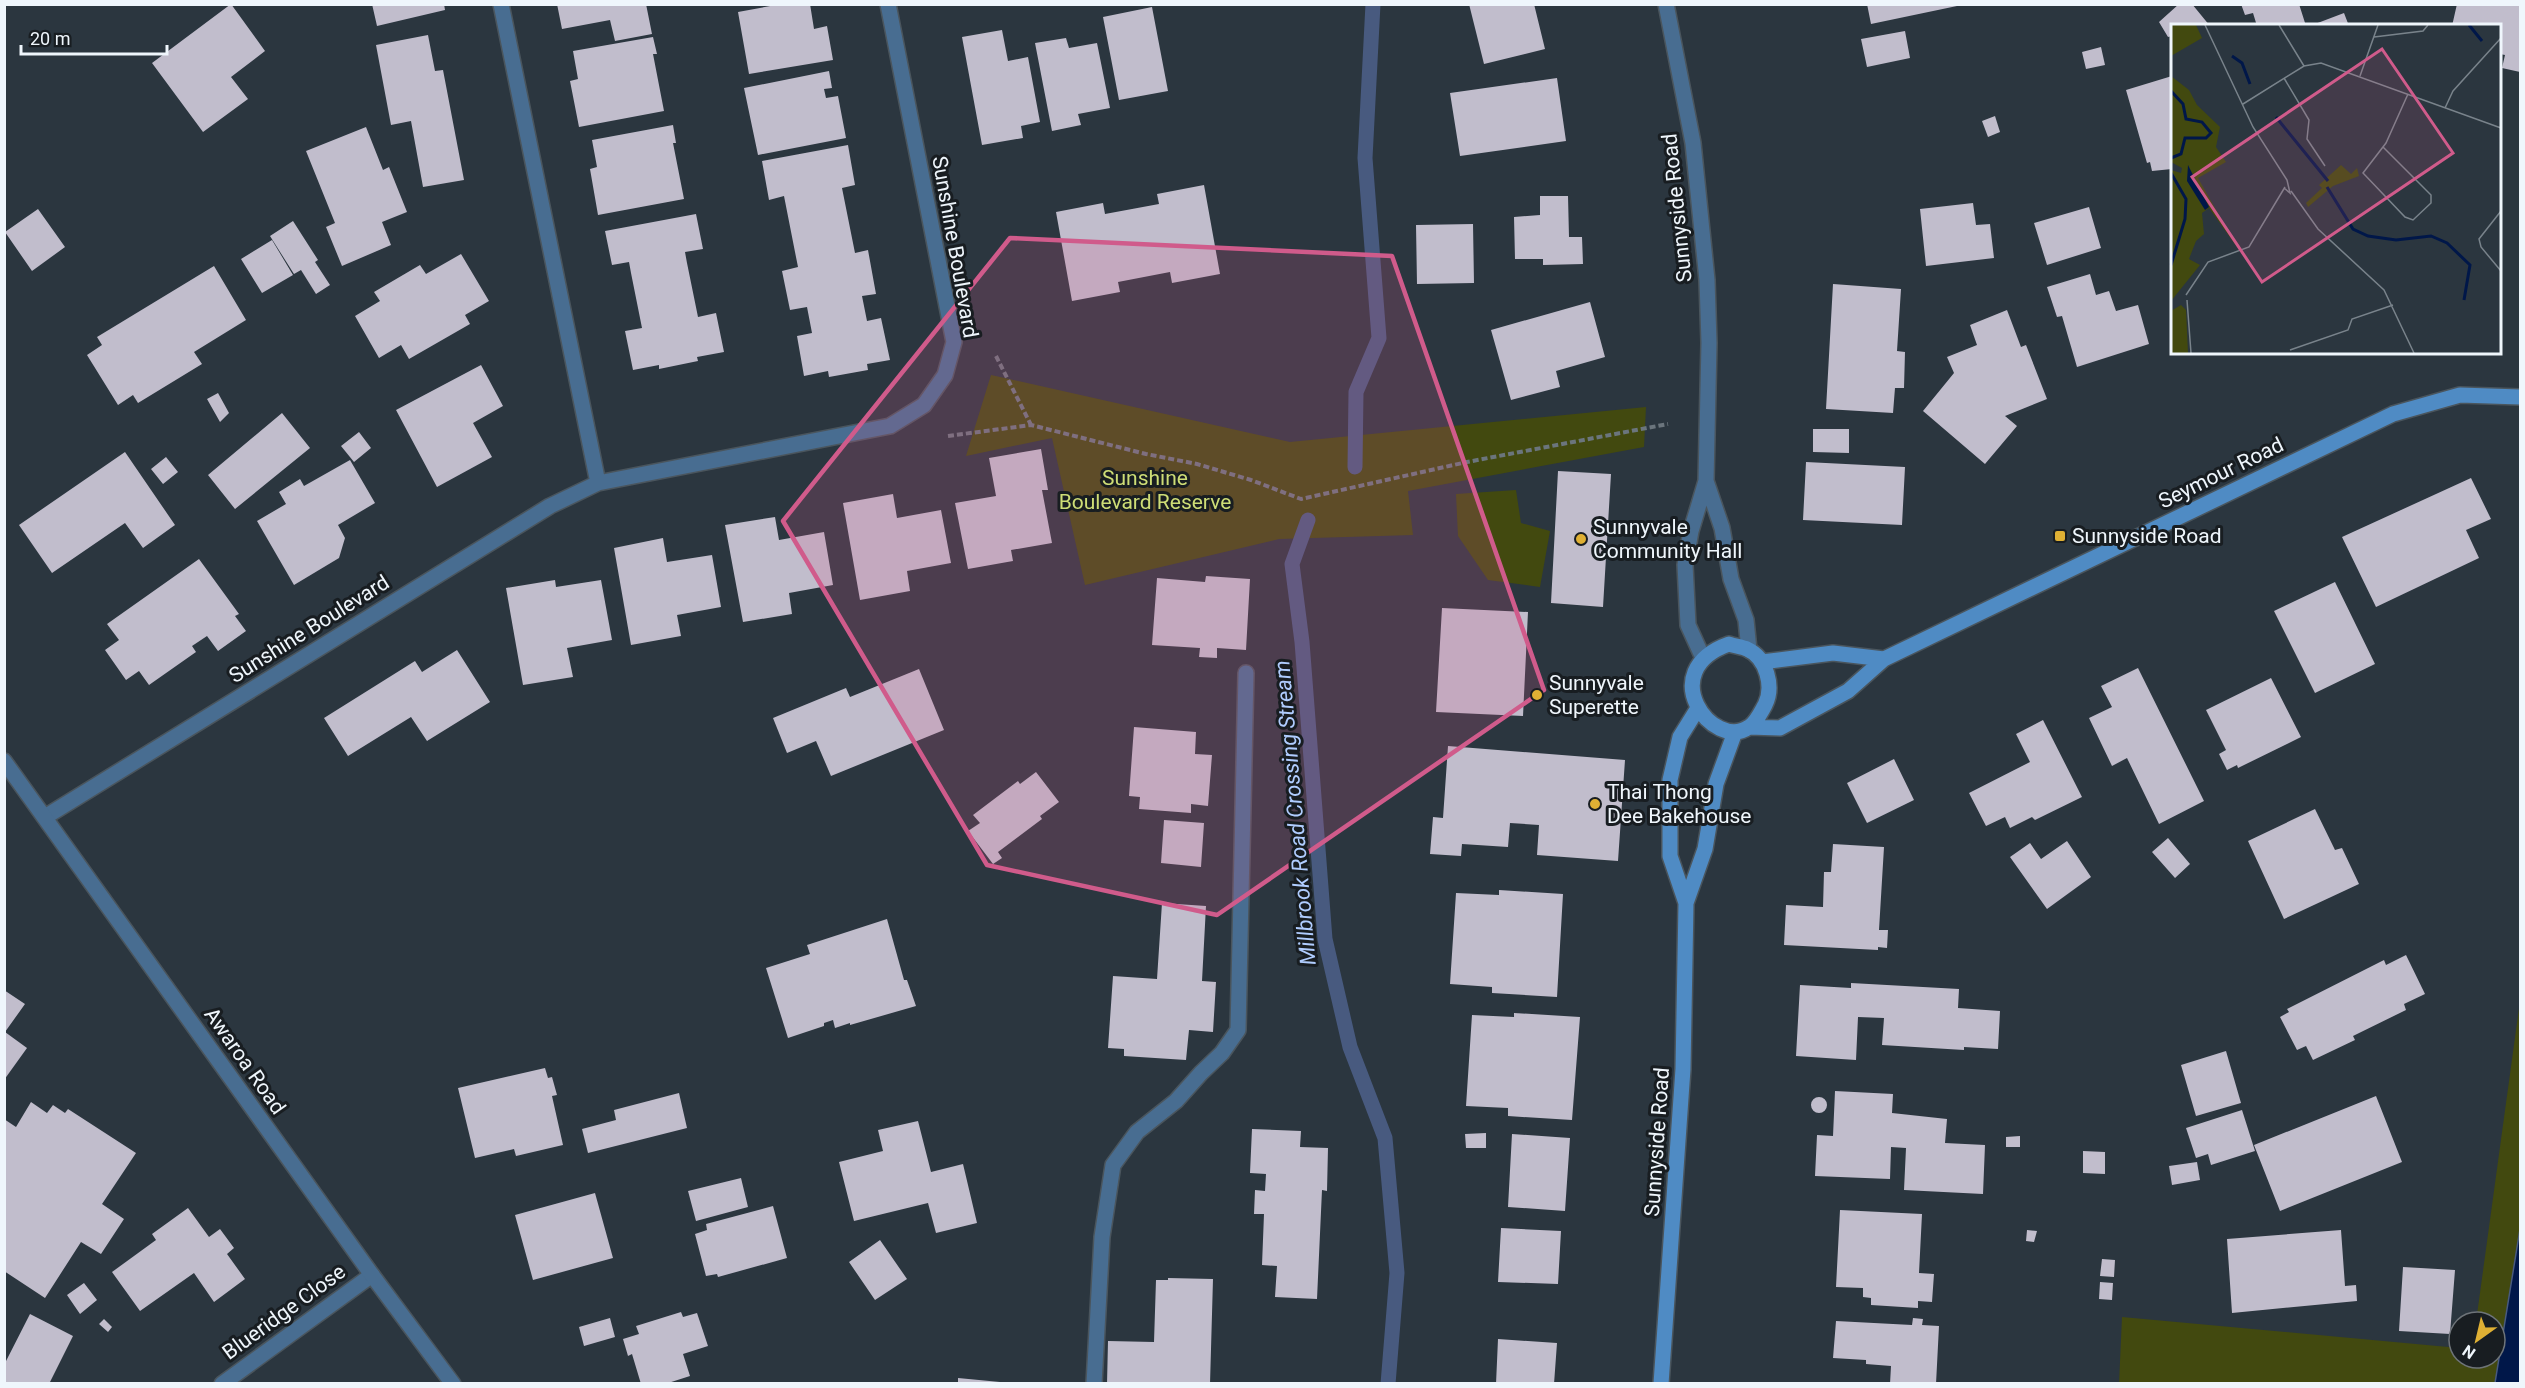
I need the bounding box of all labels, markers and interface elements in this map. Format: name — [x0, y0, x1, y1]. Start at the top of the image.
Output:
scale bar — [21, 18, 166, 56]
inset map — [2171, 24, 2501, 354]
text: 20 m — [30, 28, 70, 49]
street label: Sunnyside Road — [1657, 132, 1697, 284]
street label: Sunshine Boulevard — [927, 154, 983, 340]
street label: Seymour Road — [2155, 432, 2287, 514]
park label: Sunshine Boulevard Reserve — [1059, 466, 1231, 514]
place label: Sunnyvale Community Hall — [1593, 515, 1742, 563]
place label: Sunnyside Road — [2072, 524, 2222, 548]
marker: Sunnyside Road — [2053, 529, 2067, 543]
marker: Sunnyvale Community Hall — [1574, 532, 1588, 546]
street label: Sunshine Boulevard — [225, 570, 393, 688]
water label: Millbrook Road Crossing Stream — [1269, 660, 1321, 966]
place label: Sunnyvale Superette — [1549, 671, 1644, 719]
marker: Sunnyvale Superette — [1530, 688, 1544, 702]
place label: Thai Thong Dee Bakehouse — [1607, 780, 1751, 828]
marker: Thai Thong Dee Bakehouse — [1588, 797, 1602, 811]
street label: Awaroa Road — [200, 1003, 290, 1119]
street label: Sunnyside Road — [1640, 1067, 1674, 1217]
street label: Blueridge Close — [218, 1259, 350, 1365]
north arrow — [2447, 1310, 2507, 1370]
text: N — [2459, 1341, 2479, 1363]

